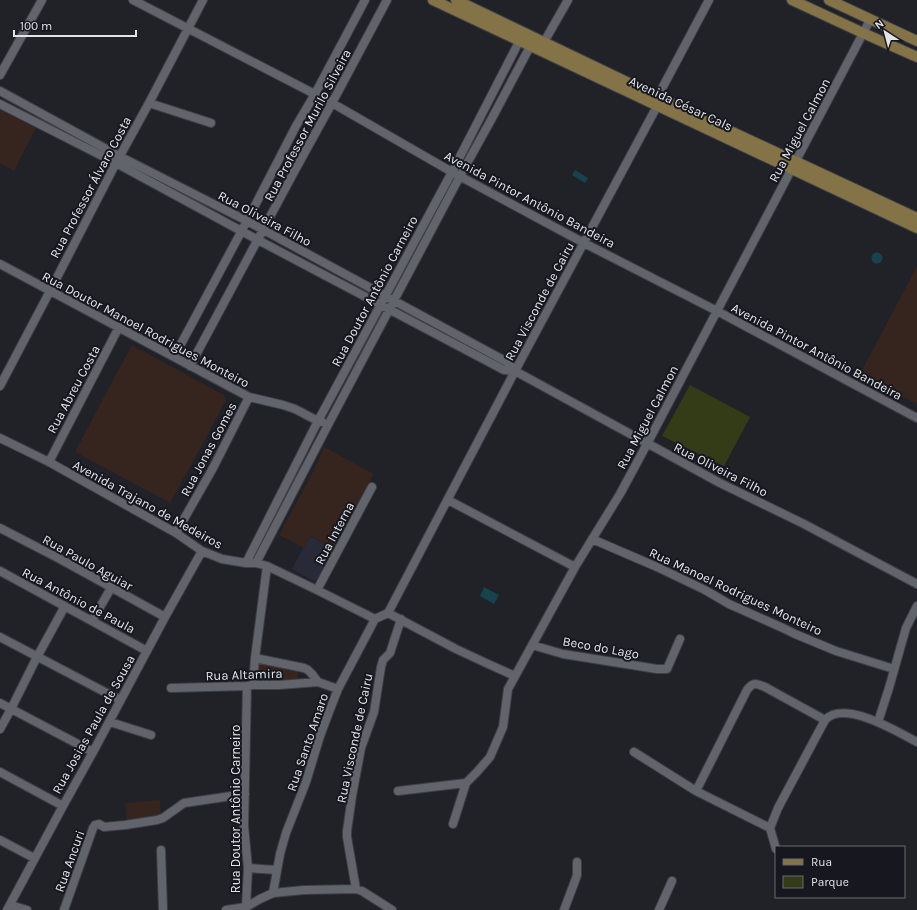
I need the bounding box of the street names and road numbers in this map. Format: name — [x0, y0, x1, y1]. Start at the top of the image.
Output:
street label: Rua Professor Murilo Silveira — [261, 47, 354, 204]
street label: Avenida César Cals — [627, 73, 735, 134]
street label: Rua Miguel Calmon — [766, 76, 833, 185]
street label: Rua Professor Álvaro Costa — [45, 113, 134, 261]
street label: Avenida Pintor Antônio Bandeira — [442, 148, 618, 251]
street label: Rua Oliveira Filho — [216, 188, 314, 249]
street label: Rua Doutor Antônio Carneiro — [328, 213, 421, 369]
street label: Rua Visconde de Cairu — [502, 239, 577, 363]
street label: Rua Doutor Manoel Rodrigues Monteiro — [40, 268, 252, 391]
street label: Avenida Pintor Antônio Bandeira — [729, 300, 905, 403]
street label: Rua Abreu Costa — [44, 343, 103, 436]
street label: Rua Miguel Calmon — [614, 363, 681, 472]
street label: Rua Jonas Gomes — [177, 399, 240, 499]
street label: Rua Oliveira Filho — [671, 439, 770, 500]
street label: Avenida Trajano de Medeiros — [70, 457, 225, 552]
street label: Rua Interna — [312, 499, 357, 567]
street label: Rua Paulo Aguiar — [40, 532, 136, 594]
street label: Rua Manoel Rodrigues Monteiro — [647, 545, 825, 638]
street label: Rua Antônio de Paula — [20, 564, 138, 637]
street label: Beco do Lago — [562, 633, 640, 662]
street label: Rua Josias Paula de Sousa — [49, 652, 138, 796]
street label: Rua Altamira — [205, 666, 283, 683]
street label: Rua Visconde de Cairu — [333, 672, 376, 804]
street label: Rua Santo Amaro — [284, 691, 331, 793]
street label: Rua Doutor Antônio Carneiro — [228, 725, 243, 893]
street label: Rua Ancuri — [51, 828, 88, 894]

